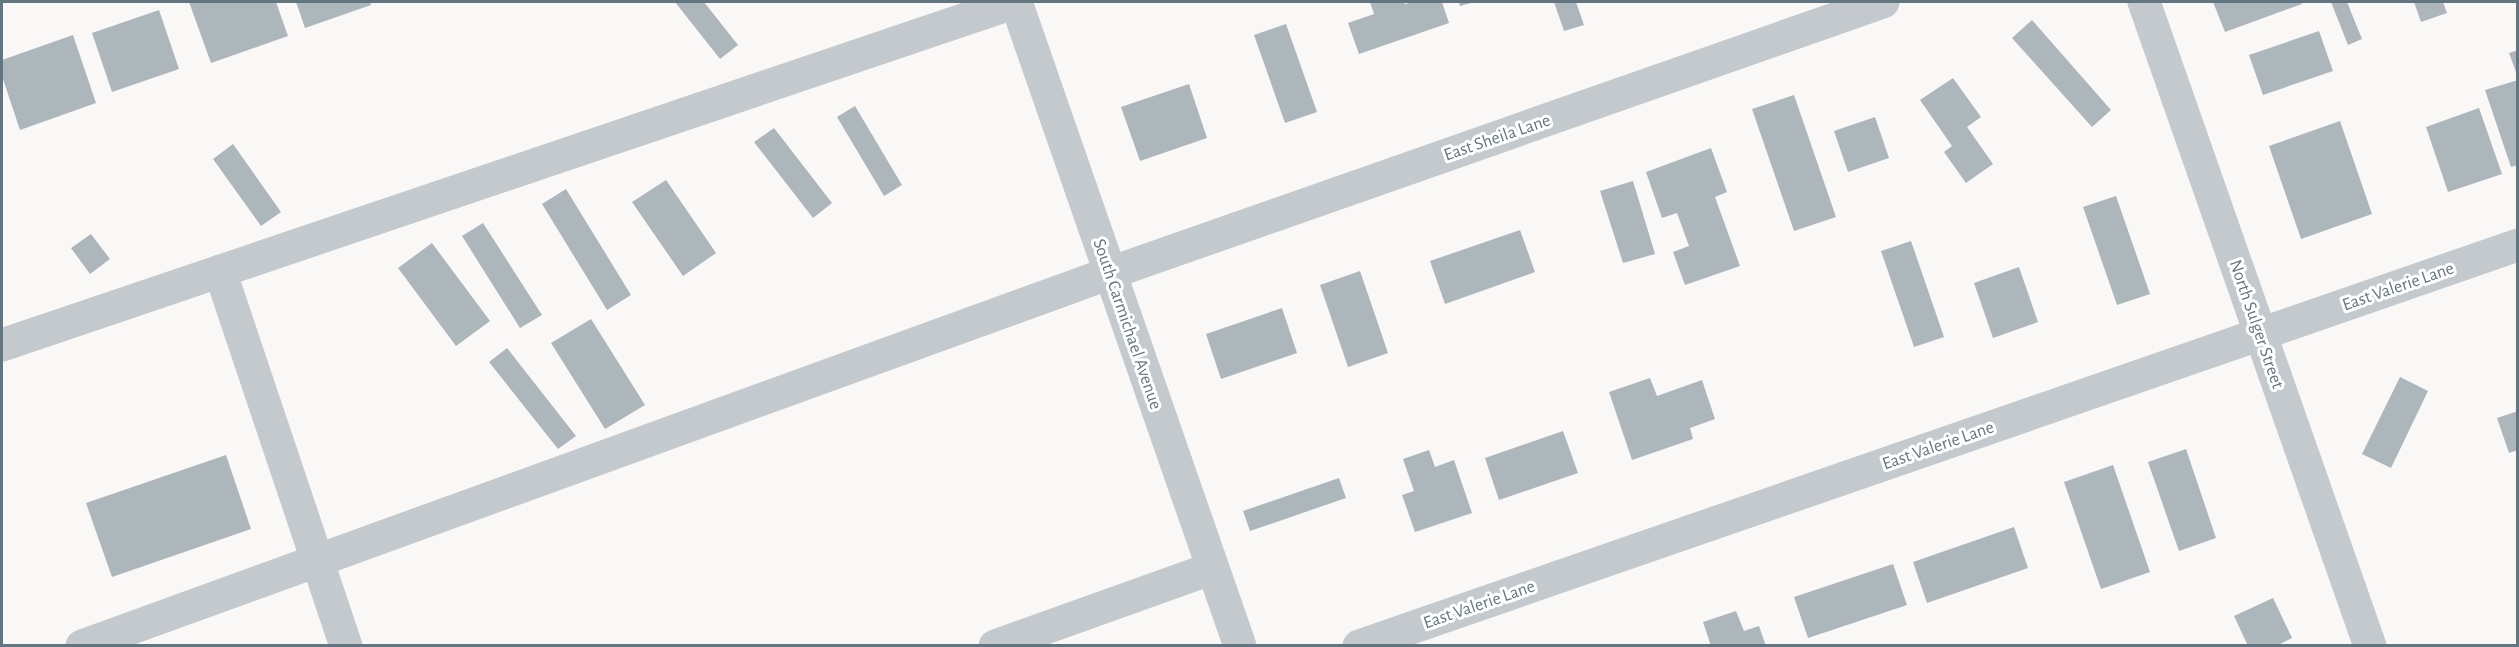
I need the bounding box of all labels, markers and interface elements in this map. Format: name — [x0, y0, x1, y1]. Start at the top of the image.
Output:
street label: East Sheila Lane — [1442, 111, 1553, 165]
street label: South Carmichael Avenue — [1089, 237, 1165, 412]
street label: North Sulger Street — [2226, 258, 2287, 391]
street label: East Valerie Lane — [2340, 259, 2457, 314]
street label: East Valerie Lane — [1880, 418, 1997, 473]
street label: East Valerie Lane — [1421, 577, 1538, 632]

